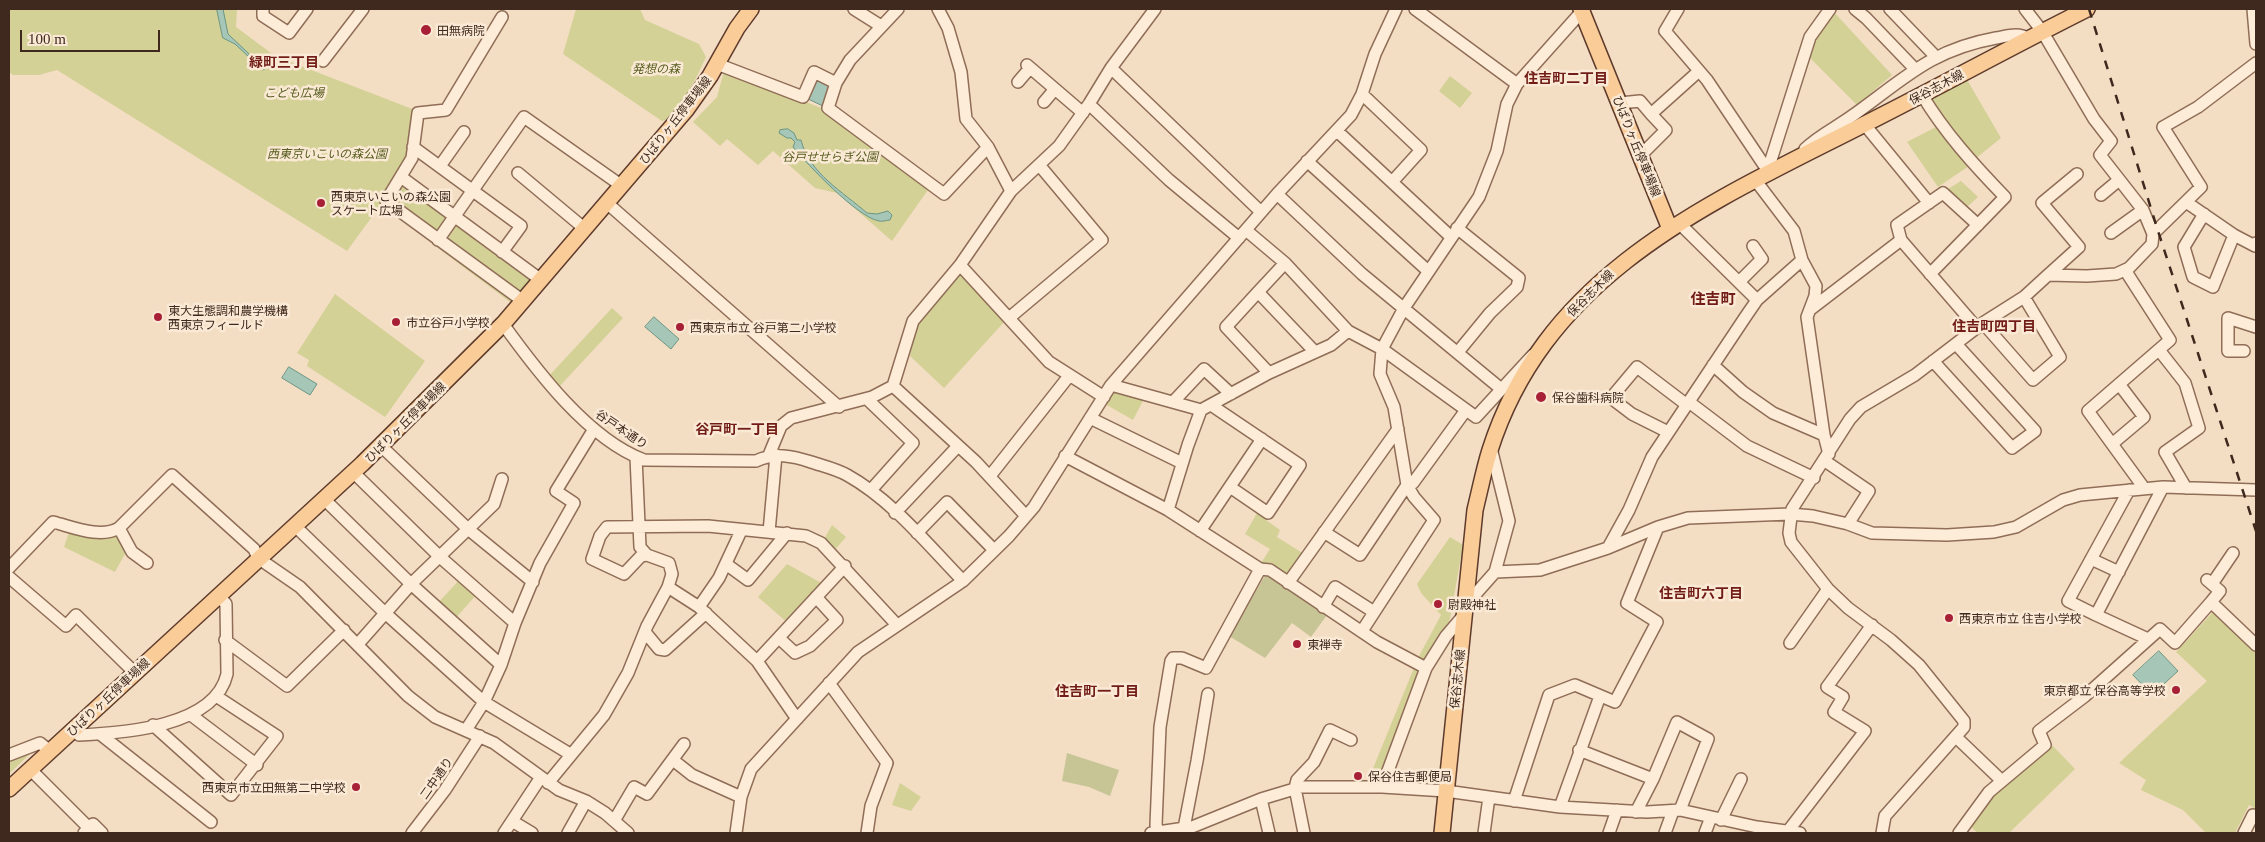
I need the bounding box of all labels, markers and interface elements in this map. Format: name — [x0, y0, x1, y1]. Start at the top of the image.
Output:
scale bar — [22, 20, 162, 52]
marker: 田無病院 — [419, 23, 433, 37]
place label: 田無病院 — [437, 23, 485, 37]
text: 100 m — [28, 31, 66, 47]
district label: 緑町三丁目 — [249, 54, 319, 70]
park label: 発想の森 — [632, 61, 680, 75]
street label: 保谷志木線 — [1906, 67, 1966, 107]
district label: 住吉町二丁目 — [1524, 70, 1608, 86]
street label: ひばりヶ丘停車場線 — [636, 73, 714, 167]
park label: こども広場 — [264, 85, 324, 99]
street label: ひばりヶ丘停車場線 — [1610, 93, 1664, 199]
park label: 西東京いこいの森公園 — [267, 146, 387, 160]
park label: 谷戸せせらぎ公園 — [782, 149, 878, 163]
place label: 西東京いこいの森公園 スケート広場 — [331, 189, 451, 217]
marker: 西東京いこいの森公園 スケート広場 — [315, 197, 327, 209]
street label: 保谷志木線 — [1564, 267, 1616, 319]
district label: 住吉町 — [1691, 289, 1735, 307]
place label: 東大生態調和農学機構 西東京フィールド — [168, 303, 288, 331]
marker: 東大生態調和農学機構 西東京フィールド — [152, 311, 164, 323]
place label: 市立谷戸小学校 — [406, 315, 490, 329]
marker: 市立谷戸小学校 — [390, 316, 402, 328]
district label: 住吉町四丁目 — [1952, 318, 2036, 334]
place label: 西東京市立 谷戸第二小学校 — [690, 320, 837, 334]
marker: 西東京市立 谷戸第二小学校 — [674, 321, 686, 333]
street label: ひばりヶ丘停車場線 — [362, 379, 448, 465]
marker: 保谷歯科病院 — [1534, 390, 1548, 404]
place label: 保谷歯科病院 — [1552, 390, 1624, 404]
street label: 谷戸本通り — [593, 406, 651, 452]
district label: 谷戸町一丁目 — [695, 421, 779, 437]
district label: 住吉町六丁目 — [1659, 585, 1743, 601]
place label: 尉殿神社 — [1448, 597, 1496, 611]
marker: 尉殿神社 — [1432, 598, 1444, 610]
place label: 西東京市立 住吉小学校 — [1959, 611, 2082, 625]
marker: 西東京市立 住吉小学校 — [1943, 612, 1955, 624]
place label: 東禅寺 — [1307, 637, 1343, 651]
marker: 東禅寺 — [1291, 638, 1303, 650]
street label: 保谷志木線 — [1447, 648, 1467, 710]
street label: ひばりヶ丘停車場線 — [64, 655, 152, 739]
district label: 住吉町一丁目 — [1055, 683, 1139, 699]
place label: 東京都立 保谷高等学校 — [2043, 683, 2166, 697]
marker: 東京都立 保谷高等学校 — [2170, 684, 2182, 696]
street label: 二中通り — [416, 754, 456, 802]
place label: 保谷住吉郵便局 — [1368, 769, 1452, 783]
marker: 保谷住吉郵便局 — [1352, 770, 1364, 782]
place label: 西東京市立田無第二中学校 — [202, 780, 346, 794]
marker: 西東京市立田無第二中学校 — [350, 781, 362, 793]

